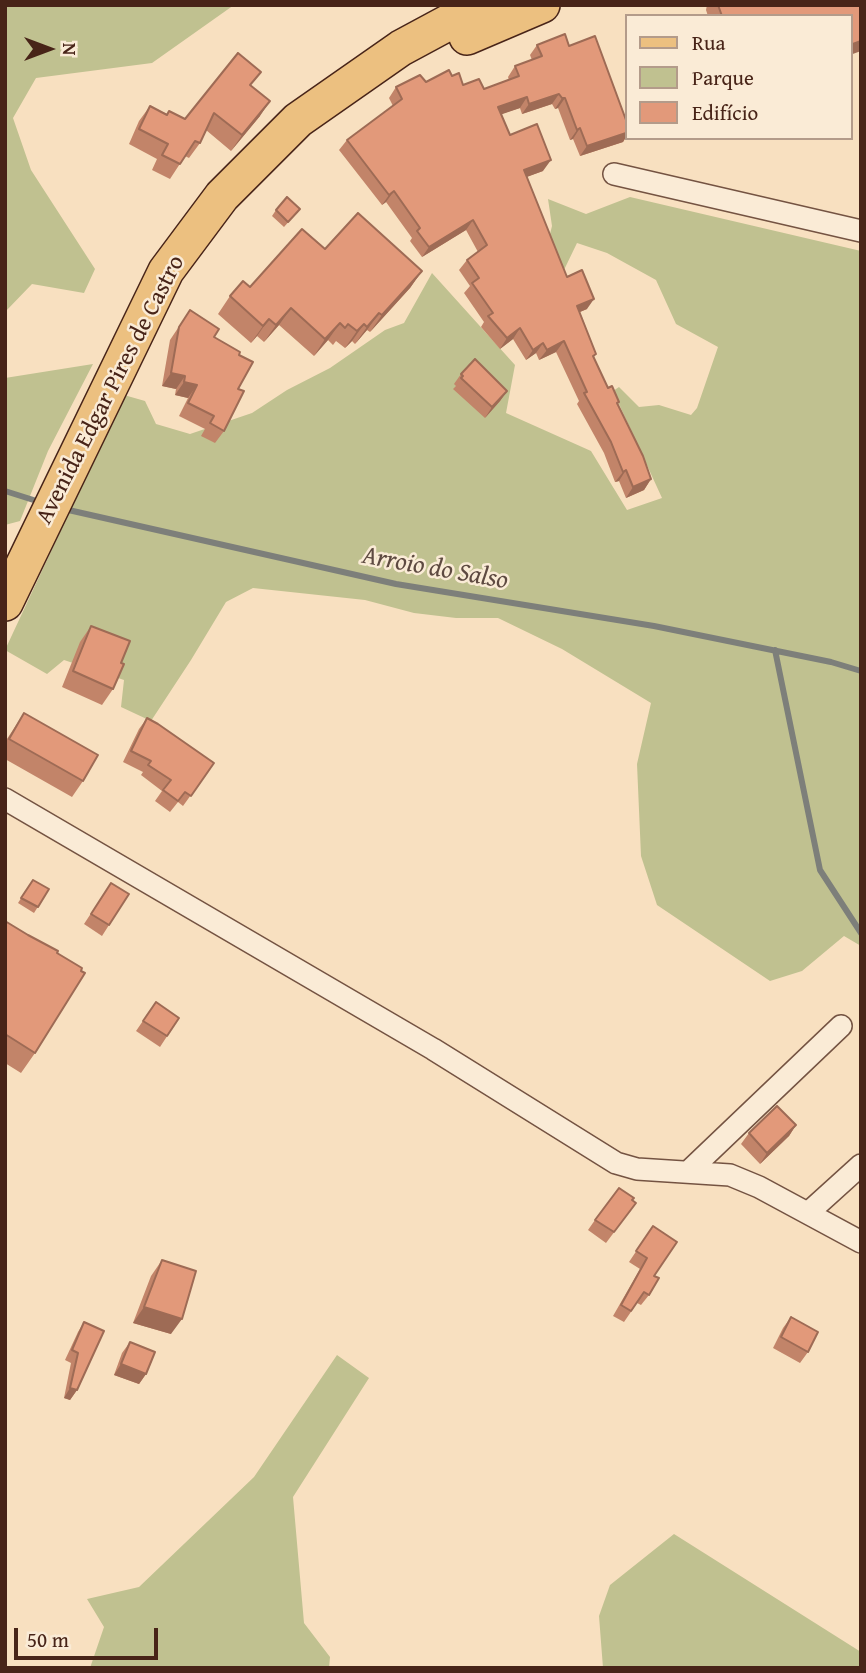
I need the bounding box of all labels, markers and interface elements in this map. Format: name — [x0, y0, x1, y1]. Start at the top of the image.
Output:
north arrow — [14, 14, 84, 84]
legend — [624, 14, 852, 140]
text: Rua — [692, 27, 725, 58]
text: N — [56, 43, 84, 55]
text: Parque — [692, 62, 754, 93]
text: Edifício — [692, 97, 758, 128]
street label: Avenida Edgar Pires de Castro — [31, 251, 191, 529]
water label: Arroio do Salso — [360, 541, 510, 597]
scale bar — [18, 1614, 161, 1658]
text: 50 m — [27, 1624, 69, 1655]

